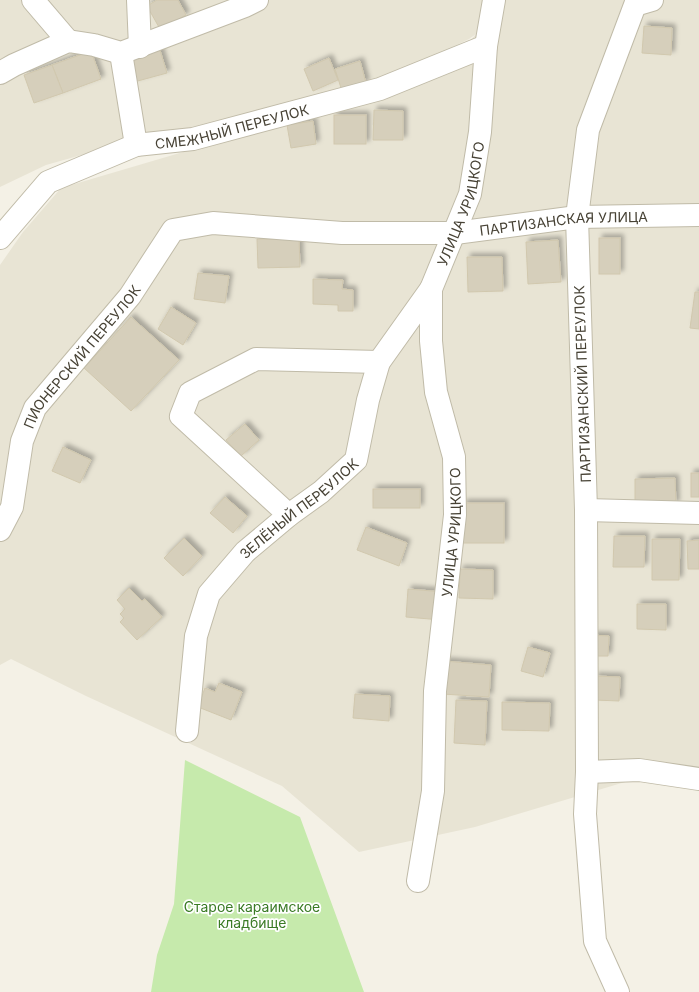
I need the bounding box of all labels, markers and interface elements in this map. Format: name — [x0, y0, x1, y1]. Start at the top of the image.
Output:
street label: СМЕЖНЫЙ ПЕРЕУЛОК — [154, 100, 311, 151]
street label: УЛИЦА УРИЦКОГО — [433, 140, 487, 268]
street label: ПАРТИЗАНСКАЯ УЛИЦА — [478, 207, 648, 238]
street label: ПИОНЕРСКИЙ ПЕРЕУЛОК — [19, 281, 144, 431]
street label: ПАРТИЗАНСКИЙ ПЕРЕУЛОК — [569, 284, 594, 483]
street label: ЗЕЛЁНЫЙ ПЕРЕУЛОК — [235, 454, 362, 561]
street label: УЛИЦА УРИЦКОГО — [437, 467, 464, 598]
park label: Старое караимское кладбище — [184, 898, 320, 931]

